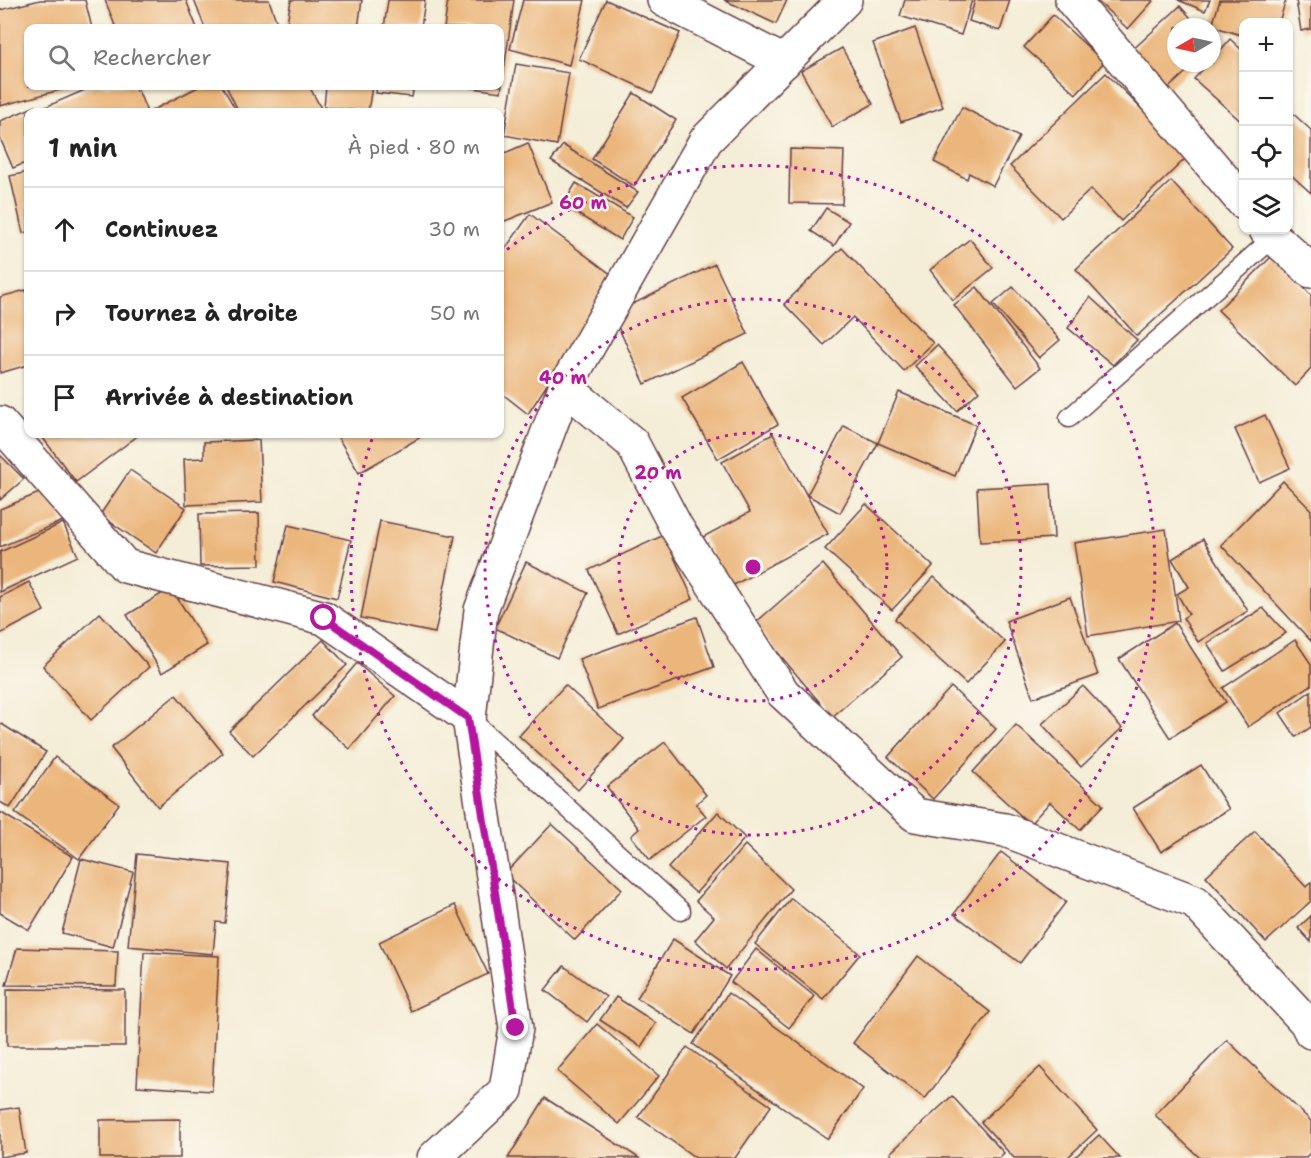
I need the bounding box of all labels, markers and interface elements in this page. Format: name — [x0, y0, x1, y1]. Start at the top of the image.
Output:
north arrow — [1167, 18, 1221, 72]
map controls — [1239, 18, 1293, 234]
button: + — [1239, 18, 1293, 72]
search box — [24, 24, 504, 90]
icon: search — [45, 41, 78, 74]
text: Rechercher — [93, 43, 212, 72]
button: − — [1239, 72, 1293, 126]
button: locate — [1239, 126, 1293, 180]
text: 1 min — [48, 130, 117, 165]
text: À pied · 80 m — [348, 134, 480, 160]
button: layers — [1239, 180, 1293, 234]
text: 60 m — [559, 191, 607, 215]
icon: ahead — [48, 213, 81, 246]
text: Continuez — [105, 215, 218, 244]
text: 30 m — [428, 216, 480, 242]
icon: right — [48, 297, 81, 330]
text: Tournez à droite — [105, 299, 298, 328]
text: 50 m — [430, 300, 480, 326]
text: 40 m — [539, 366, 587, 390]
icon: arrive — [48, 381, 81, 414]
text: Arrivée à destination — [105, 383, 353, 412]
text: 20 m — [634, 461, 682, 485]
centre of rings — [743, 557, 763, 577]
route start — [310, 604, 336, 630]
route end — [502, 1014, 528, 1040]

